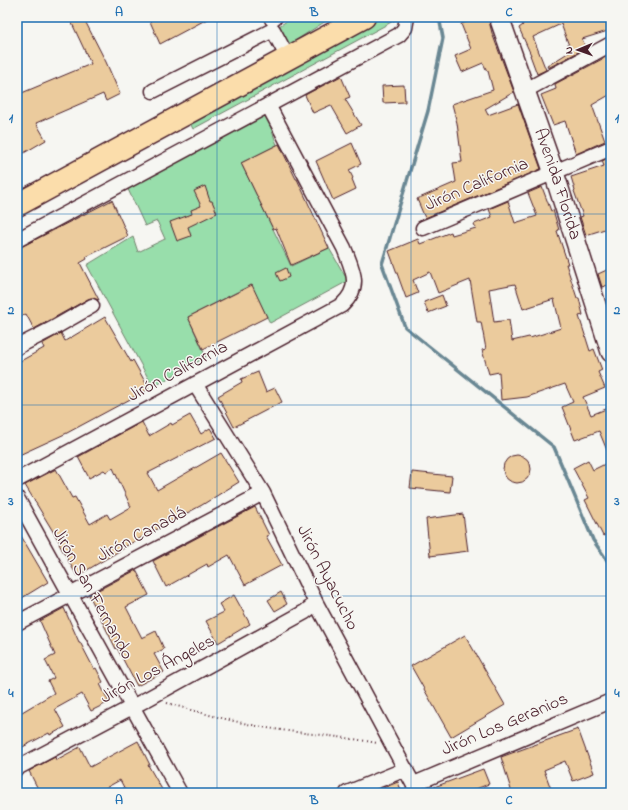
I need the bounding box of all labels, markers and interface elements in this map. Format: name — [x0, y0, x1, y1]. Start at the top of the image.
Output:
text: A — [115, 3, 123, 22]
text: B — [309, 3, 319, 22]
text: C — [505, 3, 513, 22]
north arrow — [558, 30, 598, 70]
text: N — [561, 46, 577, 54]
text: 1 — [9, 109, 14, 128]
text: 1 — [615, 109, 620, 128]
street label: Avenida Florida — [526, 125, 587, 243]
street label: Jirón California — [421, 151, 533, 219]
text: 2 — [7, 301, 15, 320]
text: 2 — [613, 301, 621, 320]
street label: Jirón California — [123, 335, 233, 409]
text: 3 — [7, 492, 14, 511]
text: 3 — [613, 492, 620, 511]
street label: Jirón Canadá — [93, 501, 191, 569]
street label: Jirón Ayacucho — [289, 521, 365, 635]
street label: Jirón San Fernando — [45, 523, 139, 665]
street label: Jirón Los Ángeles — [96, 629, 220, 712]
text: 4 — [7, 684, 14, 703]
text: 4 — [613, 684, 620, 703]
street label: Jirón Los Geranios — [438, 687, 572, 763]
text: A — [115, 791, 123, 810]
text: B — [309, 791, 319, 810]
text: C — [505, 791, 513, 810]

